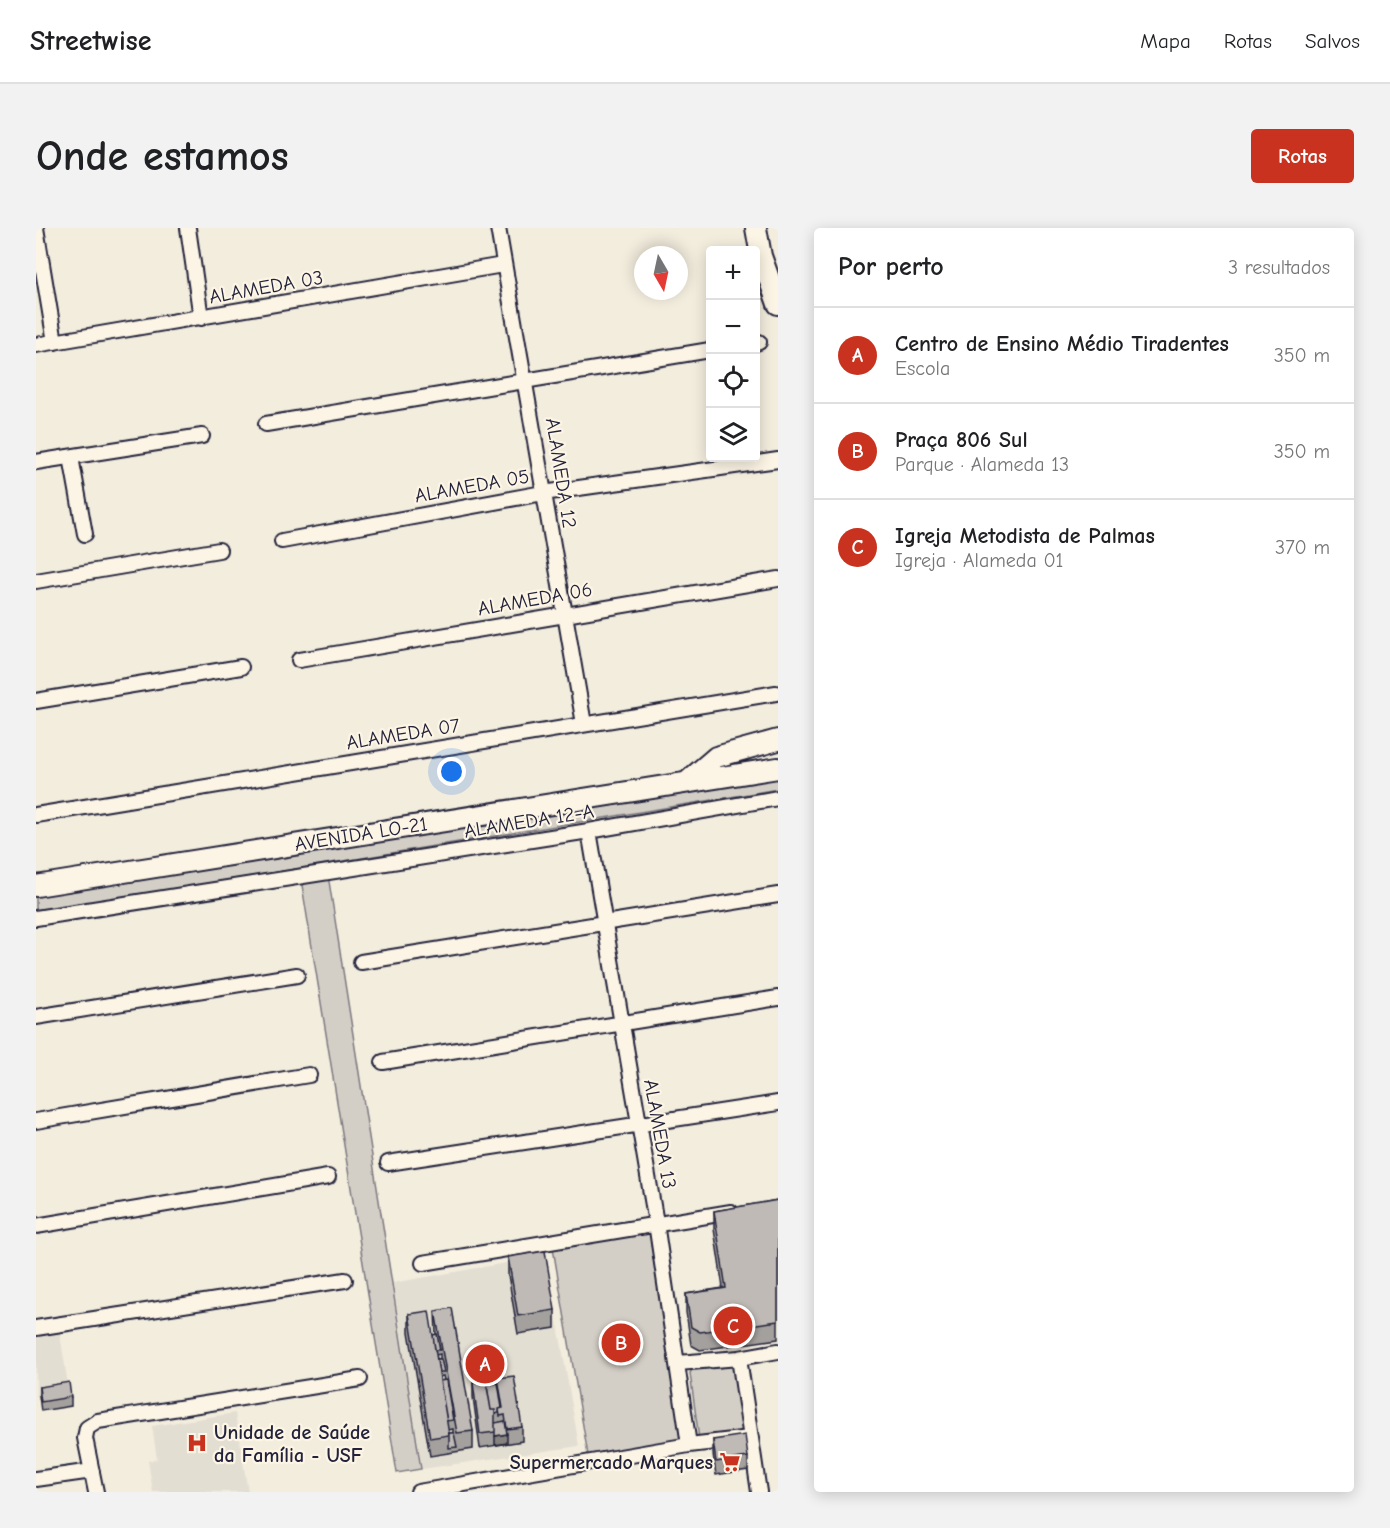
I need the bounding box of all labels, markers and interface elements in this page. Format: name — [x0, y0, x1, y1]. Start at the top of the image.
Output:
text: Streetwise — [30, 25, 151, 57]
text: Mapa — [1140, 29, 1191, 53]
text: Rotas — [1224, 29, 1272, 53]
text: Salvos — [1305, 29, 1360, 53]
button: Rotas — [1251, 129, 1354, 183]
text: Onde estamos — [36, 132, 289, 181]
north arrow — [634, 246, 688, 300]
map controls — [706, 246, 760, 462]
button: + — [706, 246, 760, 300]
text: Por perto — [838, 252, 944, 282]
text: 3 resultados — [1228, 256, 1330, 279]
street label: ALAMEDA 03 — [207, 266, 325, 308]
button: − — [706, 300, 760, 354]
text: Centro de Ensino Médio Tiradentes — [895, 331, 1229, 357]
text: A — [852, 344, 863, 367]
text: 350 m — [1274, 344, 1330, 367]
button: locate — [706, 354, 760, 408]
text: Escola — [895, 357, 950, 380]
button: layers — [706, 408, 760, 462]
street label: ALAMEDA 12 — [541, 416, 581, 530]
text: Praça 806 Sul — [895, 427, 1028, 453]
text: B — [851, 440, 864, 463]
text: 350 m — [1274, 440, 1330, 463]
text: Parque · Alameda 13 — [895, 453, 1069, 476]
street label: ALAMEDA 05 — [413, 465, 531, 507]
text: Igreja Metodista de Palmas — [895, 523, 1155, 549]
text: C — [851, 536, 864, 559]
text: 370 m — [1275, 536, 1330, 559]
text: Igreja · Alameda 01 — [895, 549, 1064, 572]
street label: ALAMEDA 06 — [476, 578, 594, 620]
street label: ALAMEDA 07 — [345, 714, 462, 754]
your location — [437, 757, 466, 786]
street label: ALAMEDA 12-A — [463, 799, 596, 843]
street label: AVENIDA LO-21 — [293, 812, 429, 856]
street label: ALAMEDA 13 — [639, 1077, 681, 1191]
pin: C — [714, 1304, 752, 1348]
pin: B — [602, 1320, 640, 1366]
pin: A — [466, 1342, 504, 1386]
place label: Unidade de Saúde da Família - USF — [214, 1421, 370, 1467]
hospital icon: Unidade de Saúde da Família - USF — [185, 1431, 209, 1455]
supermarket icon: Supermercado Marques — [718, 1450, 742, 1474]
place label: Supermercado Marques — [510, 1451, 713, 1474]

